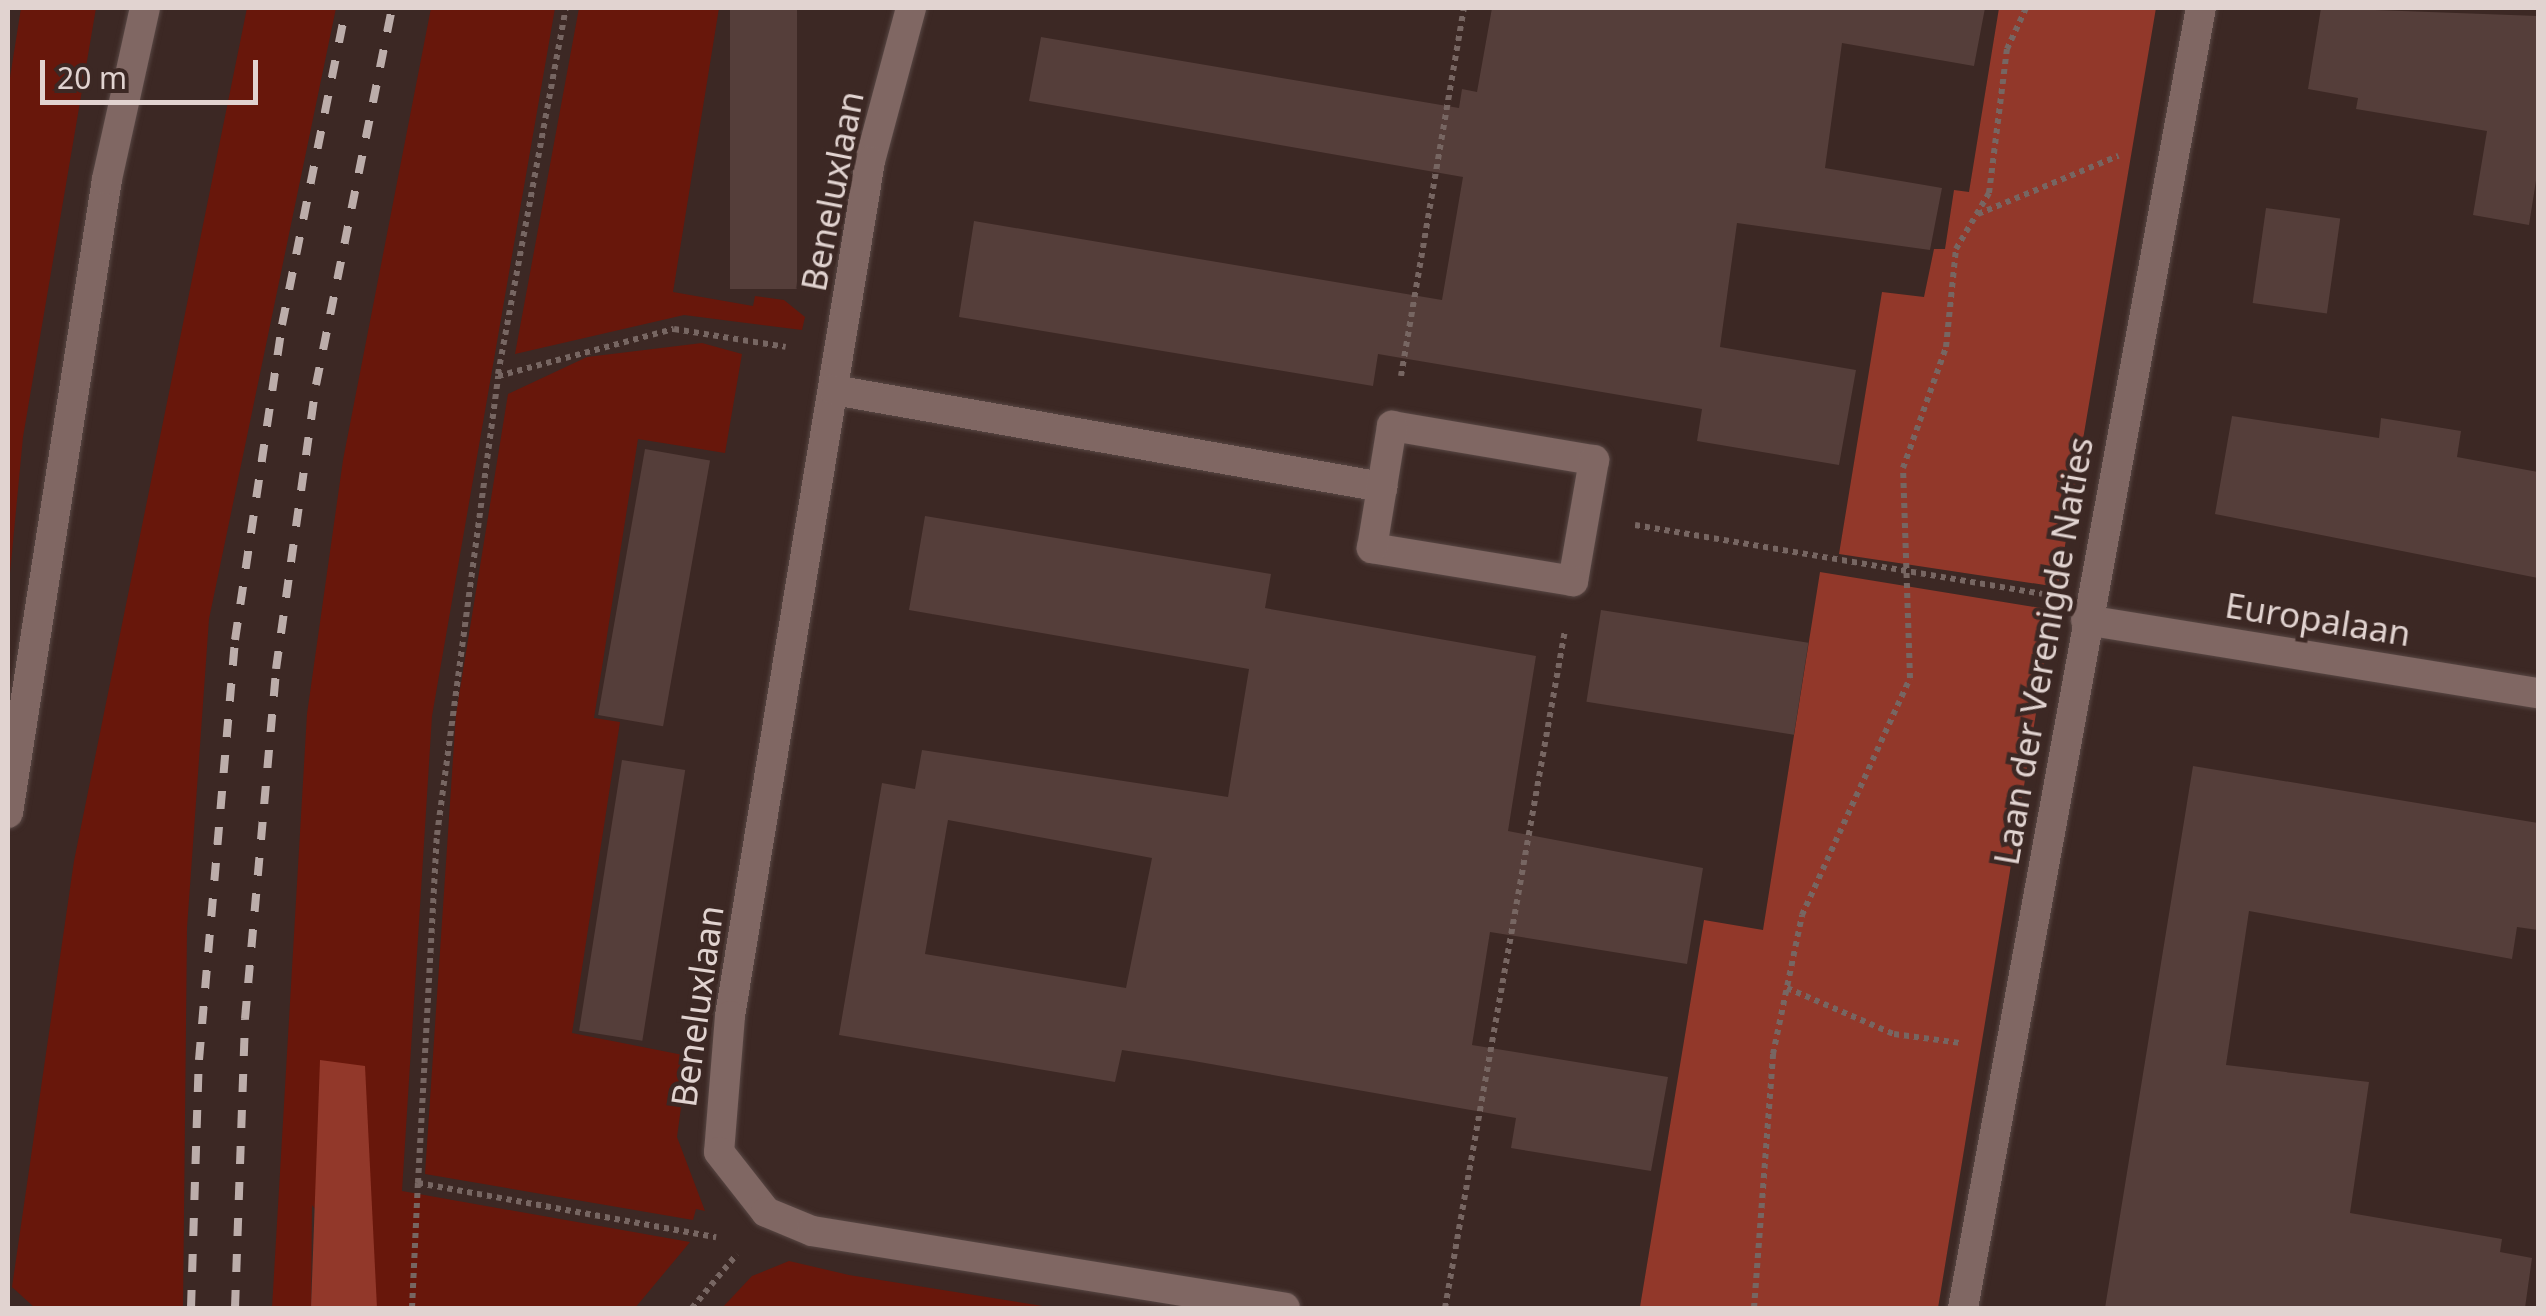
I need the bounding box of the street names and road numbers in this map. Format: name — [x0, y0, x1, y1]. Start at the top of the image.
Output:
street label: Beneluxlaan — [792, 87, 872, 295]
street label: Laan der Verenigde Naties — [1985, 434, 2101, 868]
street label: Europalaan — [2222, 584, 2414, 654]
street label: Beneluxlaan — [662, 903, 732, 1109]

